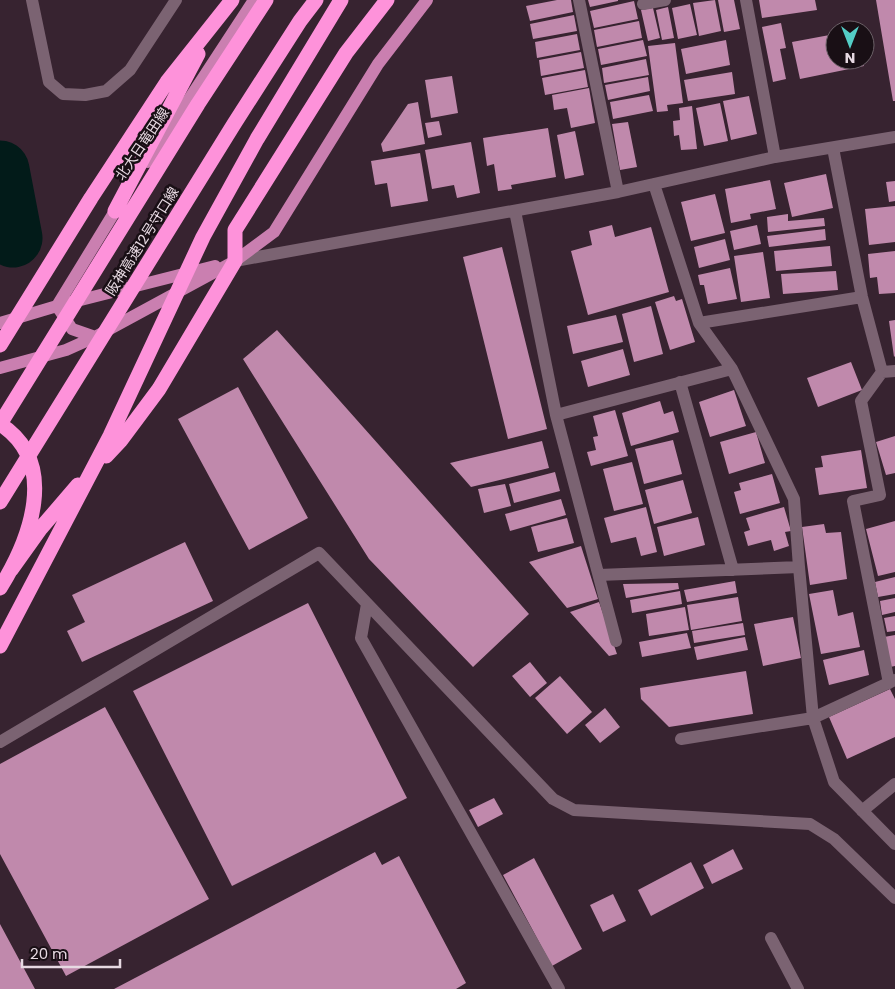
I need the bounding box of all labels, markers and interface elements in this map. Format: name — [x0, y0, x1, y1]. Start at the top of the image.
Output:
north arrow — [825, 20, 875, 70]
text: N — [845, 48, 855, 68]
street label: 北大日竜田線 — [110, 104, 174, 184]
street label: 阪神高速12号守口線 — [101, 183, 183, 299]
scale bar — [22, 936, 120, 968]
text: 20 m — [30, 943, 68, 964]

